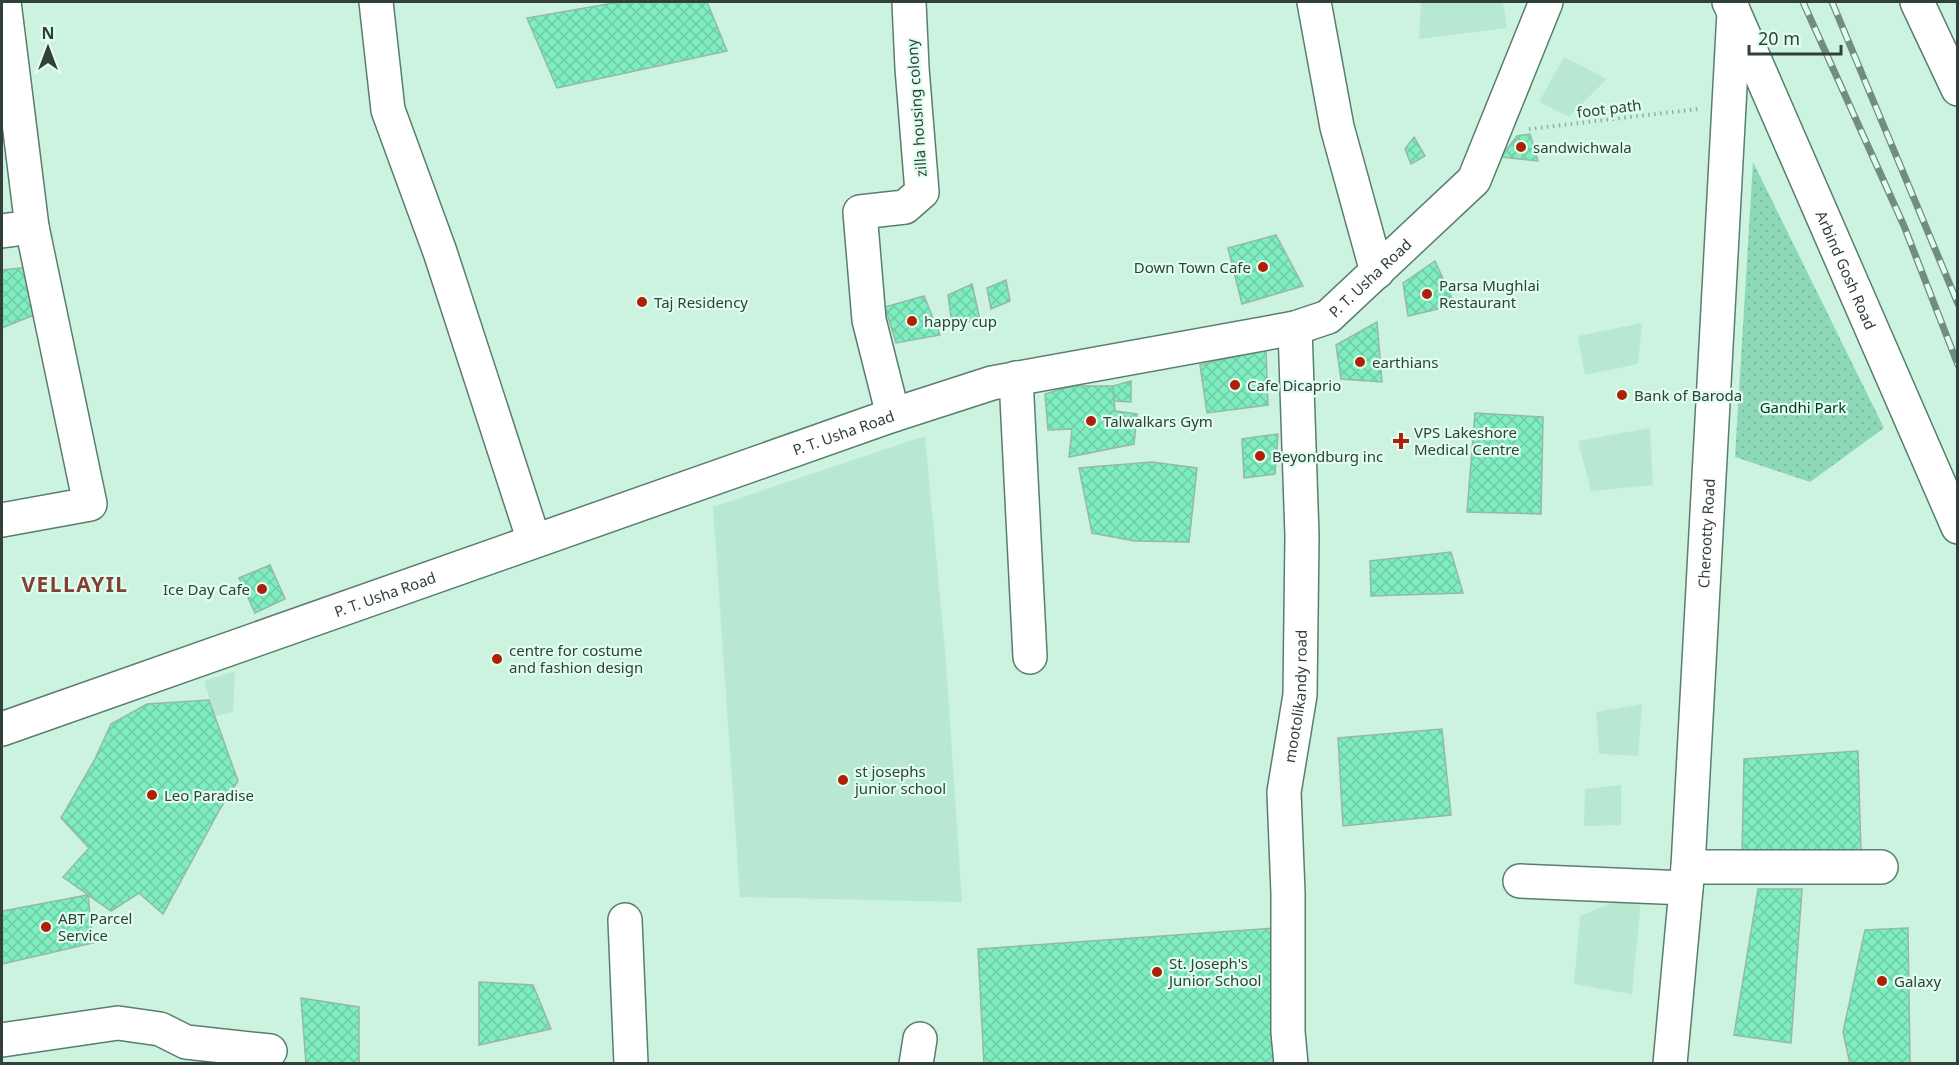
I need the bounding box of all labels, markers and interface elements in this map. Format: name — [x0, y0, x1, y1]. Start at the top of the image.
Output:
north arrow — [18, 18, 78, 78]
scale bar — [1749, 18, 1840, 56]
text: N — [41, 22, 55, 44]
text: 20 m — [1758, 26, 1800, 50]
street label: zilla housing colony — [901, 38, 931, 178]
street label: foot path — [1576, 94, 1642, 122]
place label: sandwichwala — [1533, 137, 1632, 157]
marker: sandwichwala — [1514, 140, 1528, 154]
street label: Arbind Gosh Road — [1811, 207, 1881, 333]
street label: P. T. Usha Road — [1324, 234, 1416, 321]
place label: Down Town Cafe — [1134, 257, 1251, 277]
marker: Down Town Cafe — [1256, 260, 1270, 274]
place label: Parsa Mughlai Restaurant — [1439, 275, 1540, 312]
marker: Parsa Mughlai Restaurant — [1420, 287, 1434, 301]
place label: Taj Residency — [654, 292, 748, 312]
marker: Taj Residency — [635, 295, 649, 309]
place label: happy cup — [924, 311, 997, 331]
marker: happy cup — [905, 314, 919, 328]
place label: earthians — [1372, 352, 1439, 372]
marker: earthians — [1353, 355, 1367, 369]
place label: Cafe Dicaprio — [1247, 375, 1341, 395]
marker: Cafe Dicaprio — [1228, 378, 1242, 392]
place label: Bank of Baroda — [1634, 385, 1742, 405]
marker: Bank of Baroda — [1615, 388, 1629, 402]
park label: Gandhi Park — [1760, 397, 1846, 417]
street label: P. T. Usha Road — [790, 405, 897, 460]
place label: Talwalkars Gym — [1103, 411, 1213, 431]
marker: Talwalkars Gym — [1084, 414, 1098, 428]
place label: VPS Lakeshore Medical Centre — [1414, 422, 1520, 459]
marker: VPS Lakeshore Medical Centre — [1392, 432, 1410, 450]
place label: Beyondburg inc — [1272, 446, 1383, 466]
marker: Beyondburg inc — [1253, 449, 1267, 463]
street label: Cherootty Road — [1693, 478, 1719, 589]
street label: P. T. Usha Road — [331, 567, 438, 621]
district label: VELLAYIL — [21, 570, 129, 598]
place label: Ice Day Cafe — [163, 579, 250, 599]
marker: Ice Day Cafe — [255, 582, 269, 596]
street label: mootolikandy road — [1279, 630, 1311, 764]
place label: centre for costume and fashion design — [509, 640, 643, 677]
marker: centre for costume and fashion design — [490, 652, 504, 666]
place label: st josephs junior school — [854, 761, 946, 798]
marker: st josephs junior school — [836, 773, 850, 787]
place label: Leo Paradise — [164, 785, 254, 805]
marker: Leo Paradise — [145, 788, 159, 802]
place label: ABT Parcel Service — [58, 908, 133, 945]
marker: ABT Parcel Service — [39, 920, 53, 934]
place label: St. Joseph's Junior School — [1167, 953, 1261, 990]
marker: St. Joseph's Junior School — [1150, 965, 1164, 979]
place label: Galaxy — [1894, 971, 1942, 991]
marker: Galaxy — [1875, 974, 1889, 988]

